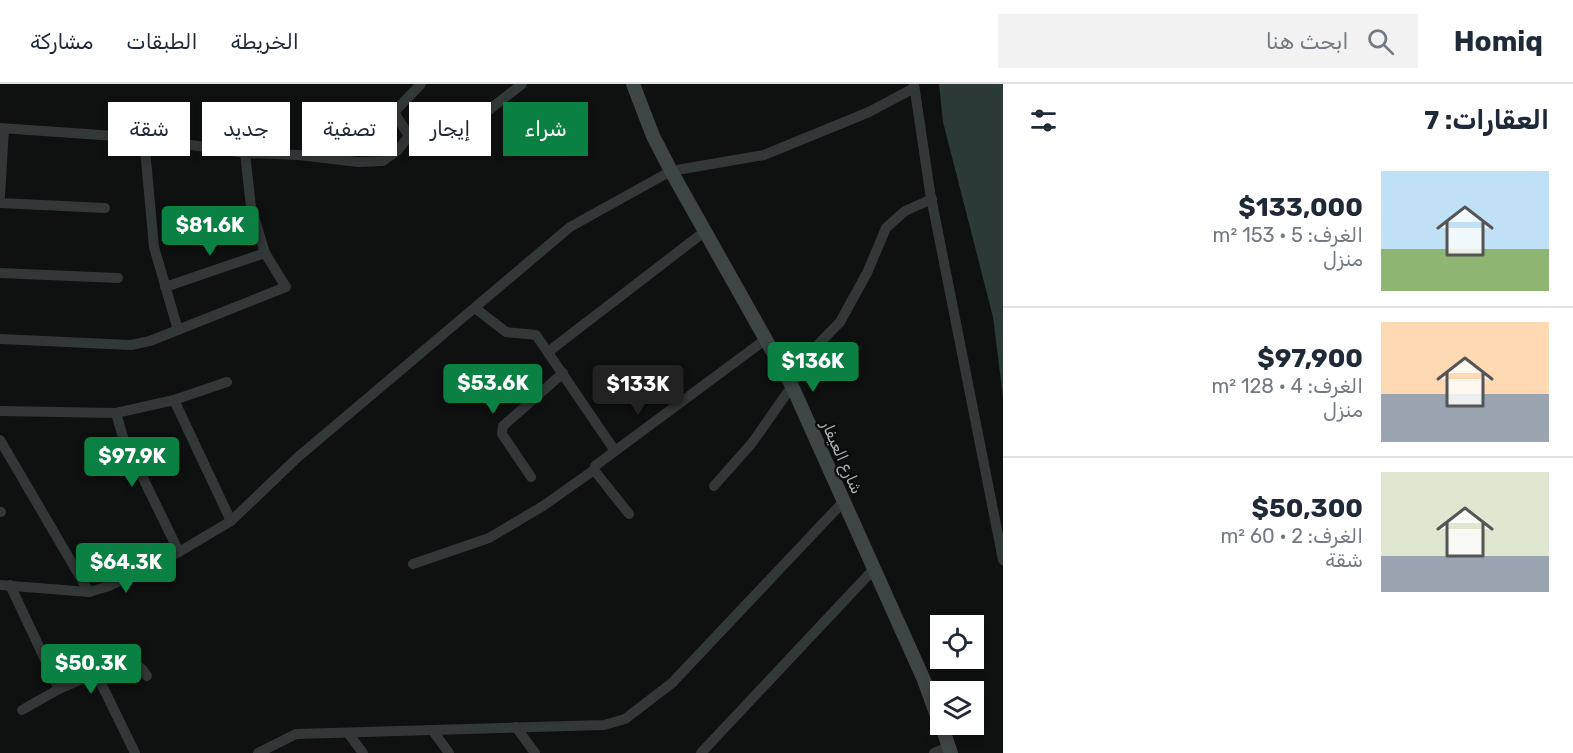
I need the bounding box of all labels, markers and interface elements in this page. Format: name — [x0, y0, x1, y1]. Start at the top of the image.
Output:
search box — [998, 14, 1418, 68]
icon: search — [1364, 25, 1397, 58]
text: Homiq — [1454, 25, 1543, 58]
text: ابحث هنا — [1266, 28, 1349, 55]
text: مشاركة — [30, 29, 93, 54]
text: الطبقات — [126, 29, 198, 54]
text: الخريطة — [231, 29, 299, 54]
chip: شقة — [108, 102, 190, 156]
chip: جديد — [202, 102, 290, 156]
chip: تصفية — [302, 102, 397, 156]
chip: إيجار — [409, 102, 491, 156]
chip: شراء — [503, 102, 588, 156]
icon: filters — [1027, 104, 1060, 137]
text: العقارات: 7 — [1424, 105, 1549, 136]
text: $133,000 — [1238, 192, 1363, 223]
icon: home — [1429, 195, 1501, 267]
pin: $81.6K — [161, 206, 259, 257]
text: $81.6K — [176, 213, 244, 237]
text: الغرف: 5 · 153 m² — [1213, 223, 1363, 247]
text: منزل — [1323, 247, 1363, 271]
pin: $136K — [771, 342, 855, 393]
text: $97,900 — [1257, 343, 1363, 374]
icon: home — [1429, 346, 1501, 418]
text: $136K — [782, 349, 844, 373]
pin: $53.6K — [444, 364, 542, 415]
pin: $133K — [596, 365, 680, 416]
text: $53.6K — [457, 371, 529, 395]
text: $133K — [607, 372, 669, 396]
text: الغرف: 4 · 128 m² — [1212, 374, 1363, 398]
text: منزل — [1323, 398, 1363, 422]
street label: شارع العيفار — [815, 416, 867, 497]
pin: $97.9K — [83, 437, 181, 488]
text: $97.9K — [98, 444, 166, 468]
text: $50,300 — [1252, 493, 1363, 524]
icon: home — [1429, 496, 1501, 568]
text: الغرف: 2 · 60 m² — [1220, 524, 1363, 548]
pin: $64.3K — [77, 543, 175, 594]
text: شقة — [1325, 548, 1363, 572]
text: $64.3K — [90, 550, 162, 574]
map controls — [930, 615, 984, 735]
button: locate — [930, 615, 984, 669]
pin: $50.3K — [42, 644, 140, 695]
text: $50.3K — [55, 651, 127, 675]
button: layers — [930, 681, 984, 735]

